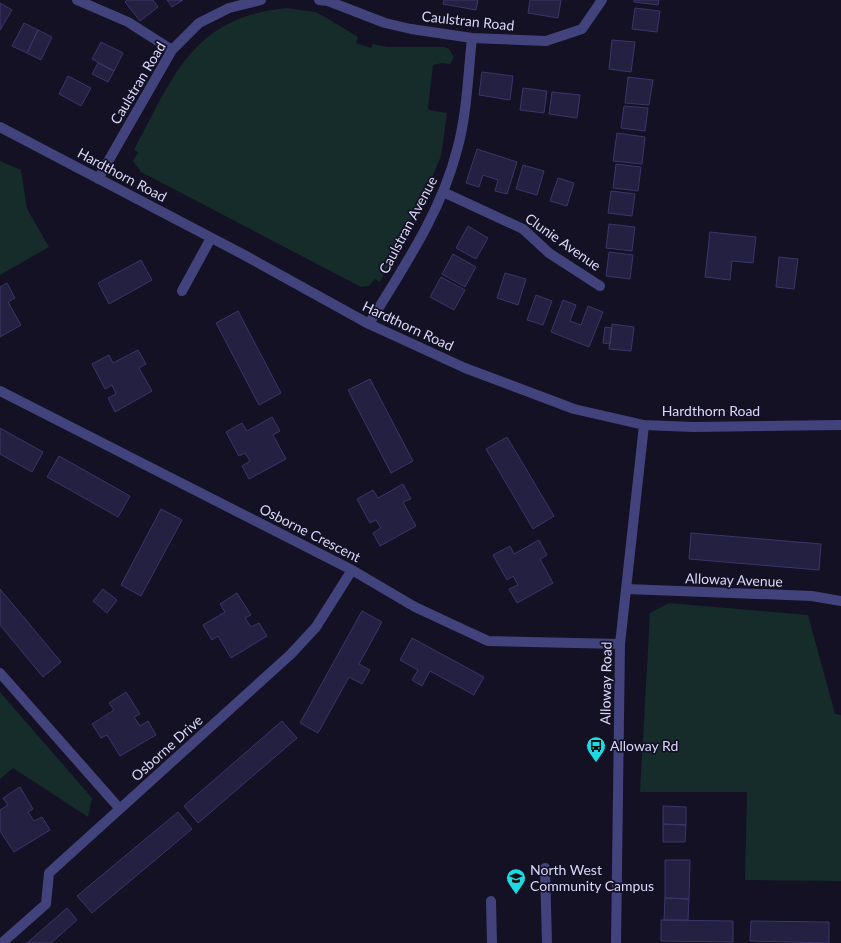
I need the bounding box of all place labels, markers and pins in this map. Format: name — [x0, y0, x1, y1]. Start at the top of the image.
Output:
bus stop icon: Alloway Rd — [585, 735, 607, 763]
place label: Alloway Rd — [610, 737, 678, 754]
place label: North West Community Campus — [530, 861, 654, 894]
school or university icon: North West Community Campus — [505, 867, 527, 895]

